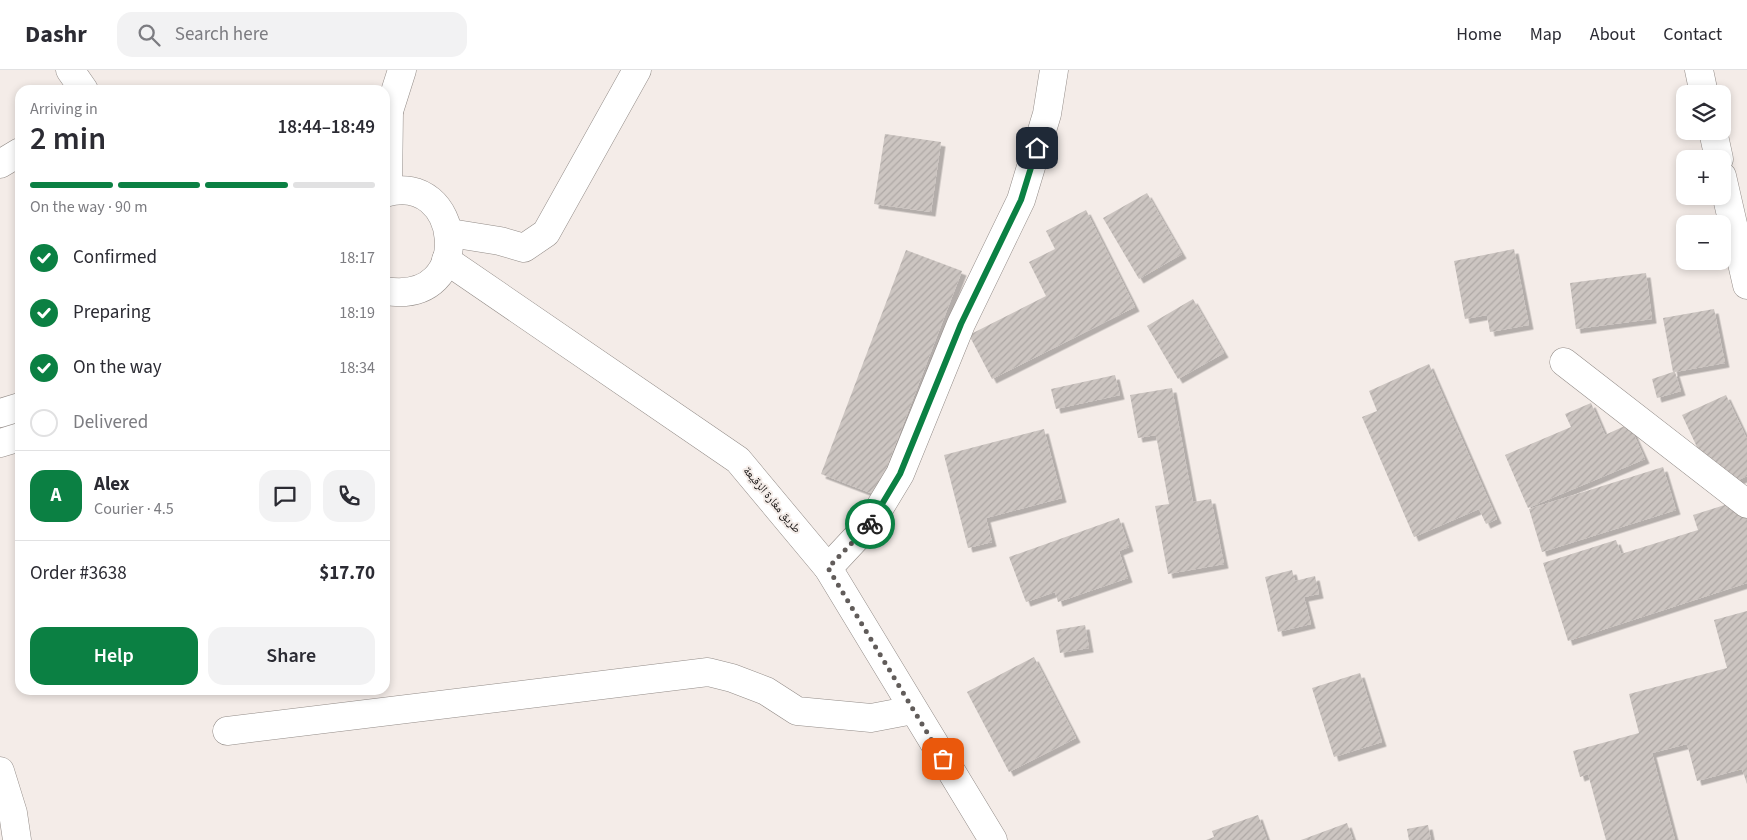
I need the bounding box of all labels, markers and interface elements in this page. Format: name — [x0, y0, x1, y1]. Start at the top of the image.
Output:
search box — [117, 12, 467, 57]
text: Dashr — [25, 17, 87, 52]
icon: search — [135, 21, 163, 49]
text: Search here — [175, 21, 268, 48]
text: Home — [1456, 22, 1502, 47]
text: Map — [1530, 22, 1562, 47]
text: About — [1590, 22, 1635, 47]
text: Contact — [1663, 22, 1722, 47]
map controls — [1676, 85, 1731, 270]
button: layers — [1676, 85, 1731, 140]
text: Arriving in — [30, 98, 98, 120]
text: 18:44–18:49 — [277, 114, 375, 141]
text: 2 min — [30, 116, 106, 162]
pin — [1016, 127, 1058, 169]
icon: home — [1023, 134, 1051, 162]
button: + — [1676, 150, 1731, 205]
text: On the way · 90 m — [30, 196, 147, 218]
button: − — [1676, 215, 1731, 270]
icon: check — [30, 244, 58, 272]
text: Confirmed — [73, 244, 157, 271]
text: 18:17 — [339, 247, 375, 269]
icon: check — [30, 299, 58, 327]
text: Preparing — [73, 299, 151, 326]
text: 18:19 — [339, 302, 375, 324]
icon: check — [30, 354, 58, 382]
text: On the way — [73, 354, 162, 381]
text: 18:34 — [339, 357, 375, 379]
text: Delivered — [73, 409, 148, 436]
street label: طريق مغارة الزقيعة — [739, 463, 805, 537]
button: chat — [259, 470, 311, 522]
button: phone — [323, 470, 375, 522]
text: Alex — [94, 471, 130, 498]
text: A — [51, 482, 61, 509]
text: Courier · 4.5 — [94, 498, 174, 520]
courier — [845, 499, 895, 549]
icon: bike — [856, 510, 884, 538]
text: Order #3638 — [30, 560, 127, 587]
text: $17.70 — [319, 560, 375, 587]
button: Help — [30, 627, 198, 685]
button: Share — [208, 627, 375, 685]
pin — [922, 738, 964, 780]
icon: bag — [929, 745, 957, 773]

